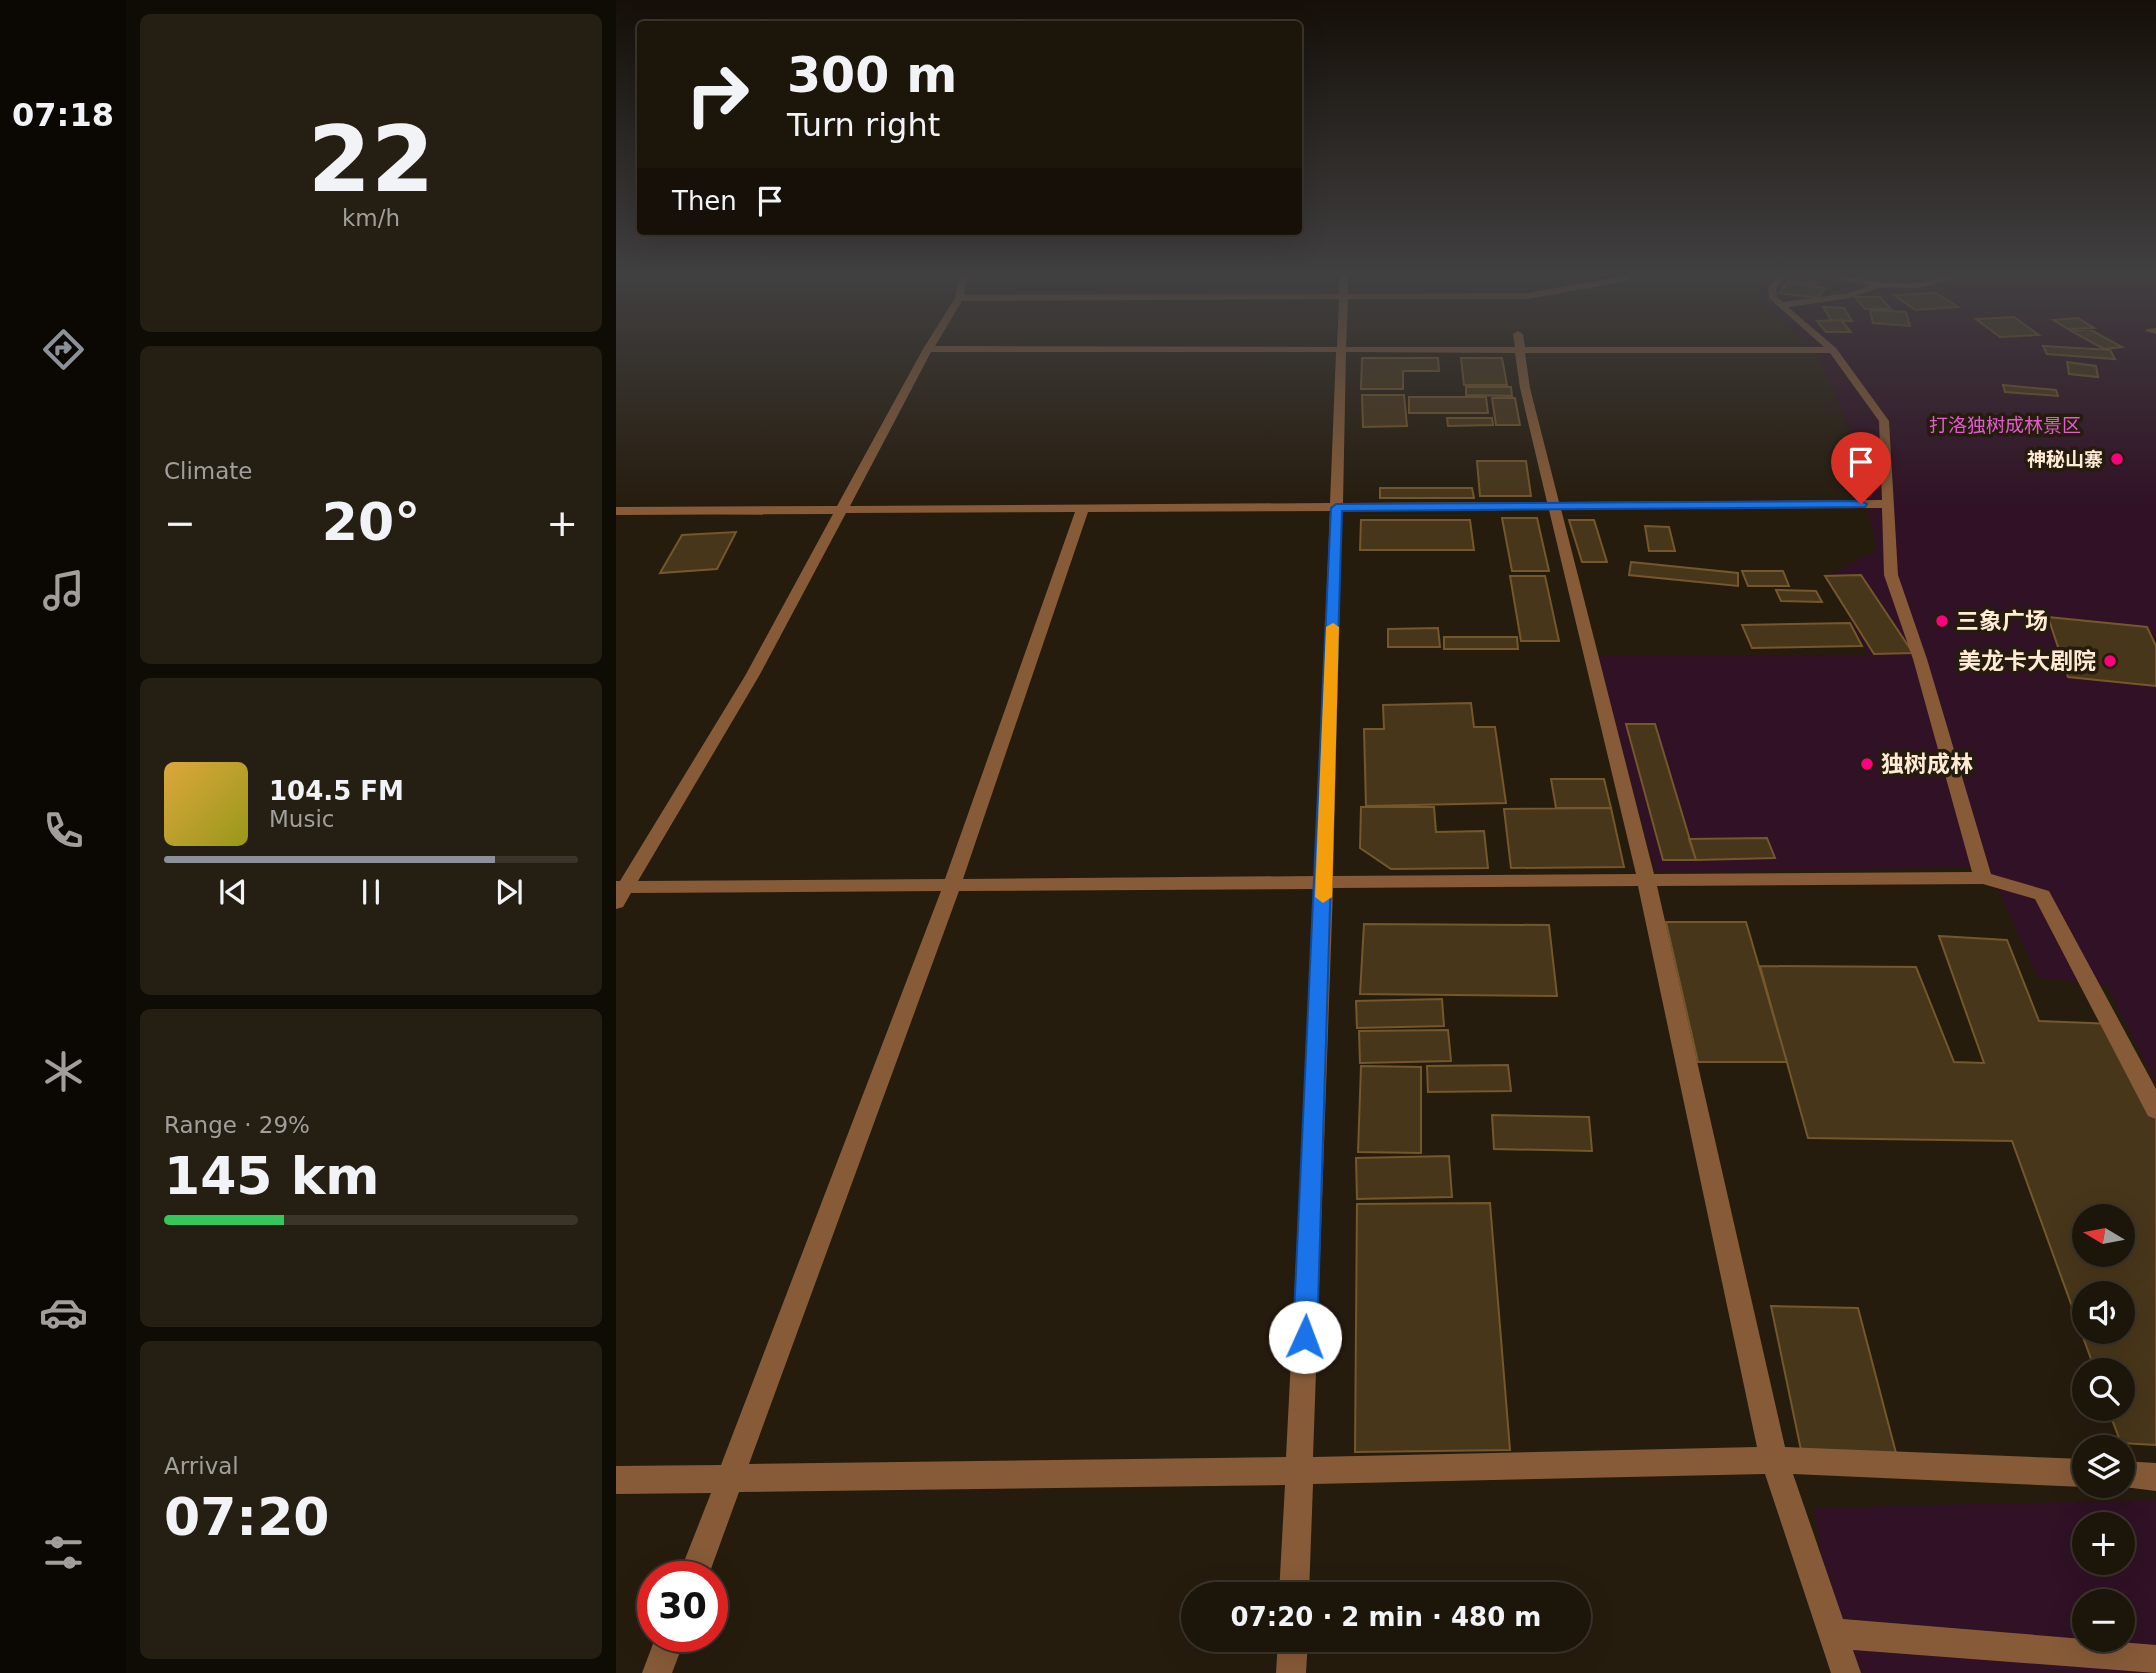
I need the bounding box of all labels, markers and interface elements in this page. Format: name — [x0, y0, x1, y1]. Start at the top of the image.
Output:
text: 300 m — [787, 47, 957, 104]
icon: right — [672, 49, 763, 140]
text: 07:18 — [12, 96, 114, 134]
text: Turn right — [787, 106, 940, 144]
text: 22 — [308, 107, 434, 212]
icon: arrive — [751, 182, 789, 220]
text: Then — [672, 186, 737, 216]
text: km/h — [342, 205, 400, 231]
icon: directions — [39, 325, 88, 374]
park label: 打洛独树成林景区 — [1929, 414, 2081, 436]
pin — [1831, 432, 1891, 504]
icon: arrive — [1842, 443, 1880, 481]
place label: 神秘山寨 — [2027, 448, 2103, 470]
marker: 神秘山寨 — [2109, 451, 2125, 467]
text: Climate — [164, 458, 253, 484]
text: 20° — [322, 492, 420, 552]
text: − — [164, 501, 196, 545]
text: + — [546, 501, 578, 545]
icon: music — [39, 566, 88, 615]
place label: 三象广场 — [1956, 608, 2048, 634]
marker: 三象广场 — [1934, 613, 1950, 629]
place label: 美龙卡大剧院 — [1958, 648, 2096, 674]
marker: 美龙卡大剧院 — [2102, 653, 2118, 669]
place label: 独树成林 — [1881, 751, 1973, 777]
marker: 独树成林 — [1859, 756, 1875, 772]
text: 104.5 FM — [269, 776, 404, 806]
icon: phone — [39, 806, 88, 855]
text: Music — [269, 806, 334, 832]
icon: previous — [214, 873, 252, 911]
icon: pause — [352, 873, 390, 911]
icon: next — [490, 873, 528, 911]
icon: climate — [39, 1047, 88, 1096]
text: Range · 29% — [164, 1112, 310, 1138]
text: 145 km — [164, 1146, 379, 1206]
north arrow — [2072, 1204, 2135, 1267]
map controls — [2072, 1204, 2135, 1652]
button: sound — [2072, 1281, 2135, 1344]
icon: car — [39, 1288, 88, 1337]
position arrow — [1268, 1300, 1342, 1374]
button: search — [2072, 1358, 2135, 1421]
button: layers — [2072, 1435, 2135, 1498]
text: Arrival — [164, 1453, 239, 1479]
text: 07:20 — [164, 1487, 330, 1547]
button: + — [2072, 1512, 2135, 1575]
icon: filters — [39, 1528, 88, 1577]
speed limit sign: 30 — [637, 1561, 728, 1652]
button: − — [2072, 1589, 2135, 1652]
text: 07:20 · 2 min · 480 m — [1231, 1602, 1541, 1632]

